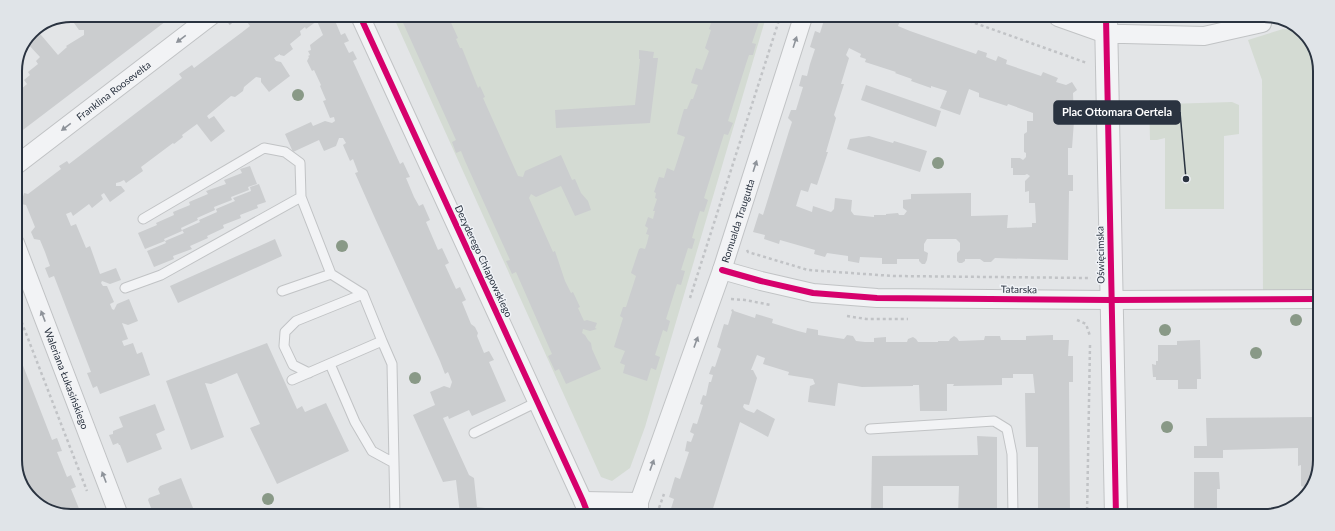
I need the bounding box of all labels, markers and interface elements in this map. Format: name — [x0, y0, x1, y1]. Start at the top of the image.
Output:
one-way arrow — [175, 35, 186, 43]
one-way arrow — [792, 36, 798, 48]
street label: Franklina Roosevelta — [74, 58, 153, 123]
callout: Plac Ottomara Oertela — [1054, 101, 1180, 124]
text: Plac Ottomara Oertela — [1062, 105, 1172, 118]
one-way arrow — [61, 122, 72, 131]
one-way arrow — [752, 160, 758, 172]
street label: Romualda Traugutta — [719, 177, 757, 264]
street label: Dezyderego Chłapowskiego — [453, 203, 515, 319]
street label: Oświęcimska — [1093, 226, 1107, 284]
street label: Tatarska — [1001, 283, 1037, 295]
one-way arrow — [39, 309, 45, 321]
street label: Waleriana Łukasińskiego — [42, 326, 92, 431]
one-way arrow — [693, 336, 699, 348]
one-way arrow — [650, 459, 656, 471]
one-way arrow — [100, 470, 106, 482]

